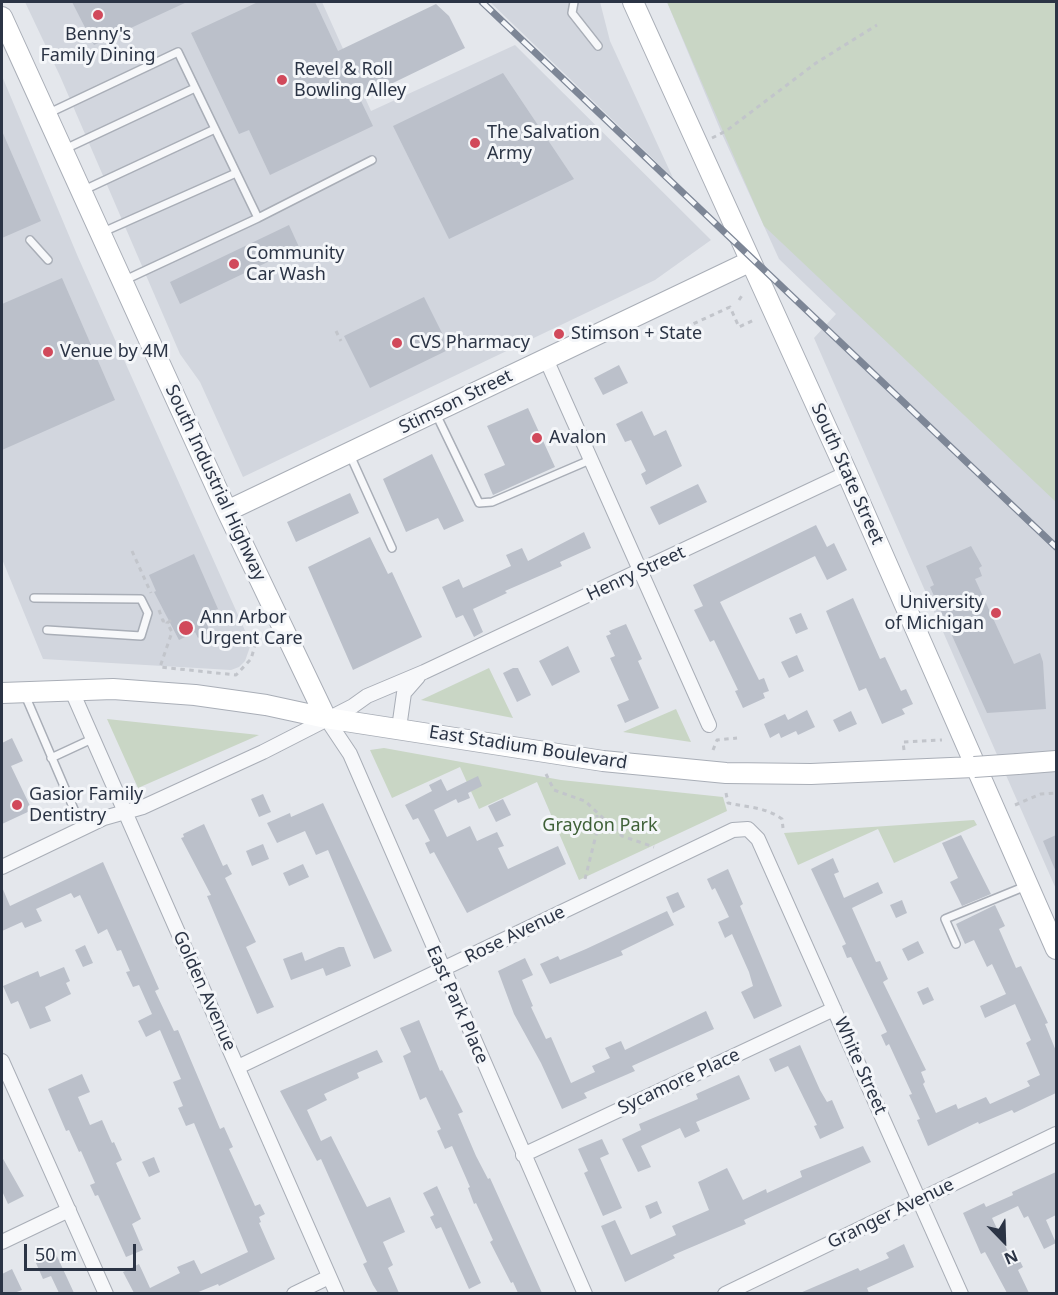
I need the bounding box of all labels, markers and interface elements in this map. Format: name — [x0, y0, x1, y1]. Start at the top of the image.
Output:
marker: Benny's Family Dining — [91, 8, 105, 22]
place label: Benny's Family Dining — [40, 24, 156, 66]
place label: Revel & Roll Bowling Alley — [294, 59, 406, 101]
marker: Revel & Roll Bowling Alley — [275, 73, 289, 87]
place label: The Salvation Army — [487, 122, 600, 164]
marker: The Salvation Army — [468, 136, 482, 150]
place label: Community Car Wash — [246, 243, 344, 286]
marker: Community Car Wash — [227, 257, 241, 271]
place label: Stimson + State — [571, 323, 702, 345]
marker: Stimson + State — [552, 327, 566, 341]
place label: CVS Pharmacy — [409, 332, 530, 354]
marker: CVS Pharmacy — [390, 336, 404, 350]
place label: Venue by 4M — [60, 341, 169, 363]
marker: Venue by 4M — [41, 345, 55, 359]
street label: Stimson Street — [396, 365, 516, 439]
street label: South Industrial Highway — [160, 382, 270, 584]
street label: South State Street — [806, 400, 888, 548]
place label: Avalon — [549, 427, 606, 449]
marker: Avalon — [530, 431, 544, 445]
street label: Henry Street — [583, 542, 689, 606]
place label: University of Michigan — [885, 592, 984, 634]
marker: University of Michigan — [989, 606, 1003, 620]
place label: Ann Arbor Urgent Care — [200, 607, 303, 650]
marker: Ann Arbor Urgent Care — [177, 619, 195, 637]
street label: East Stadium Boulevard — [427, 722, 629, 774]
place label: Gasior Family Dentistry — [29, 784, 143, 826]
marker: Gasior Family Dentistry — [10, 798, 24, 812]
park label: Graydon Park — [542, 815, 658, 837]
street label: Rose Avenue — [461, 901, 569, 969]
street label: Golden Avenue — [168, 928, 240, 1054]
street label: East Park Place — [421, 943, 493, 1067]
street label: White Street — [829, 1014, 891, 1118]
street label: Sycamore Place — [615, 1044, 743, 1120]
street label: Granger Avenue — [824, 1174, 958, 1254]
north arrow — [974, 1211, 1034, 1271]
scale bar — [27, 1232, 140, 1270]
text: 50 m — [35, 1242, 77, 1266]
text: N — [1001, 1245, 1021, 1270]

